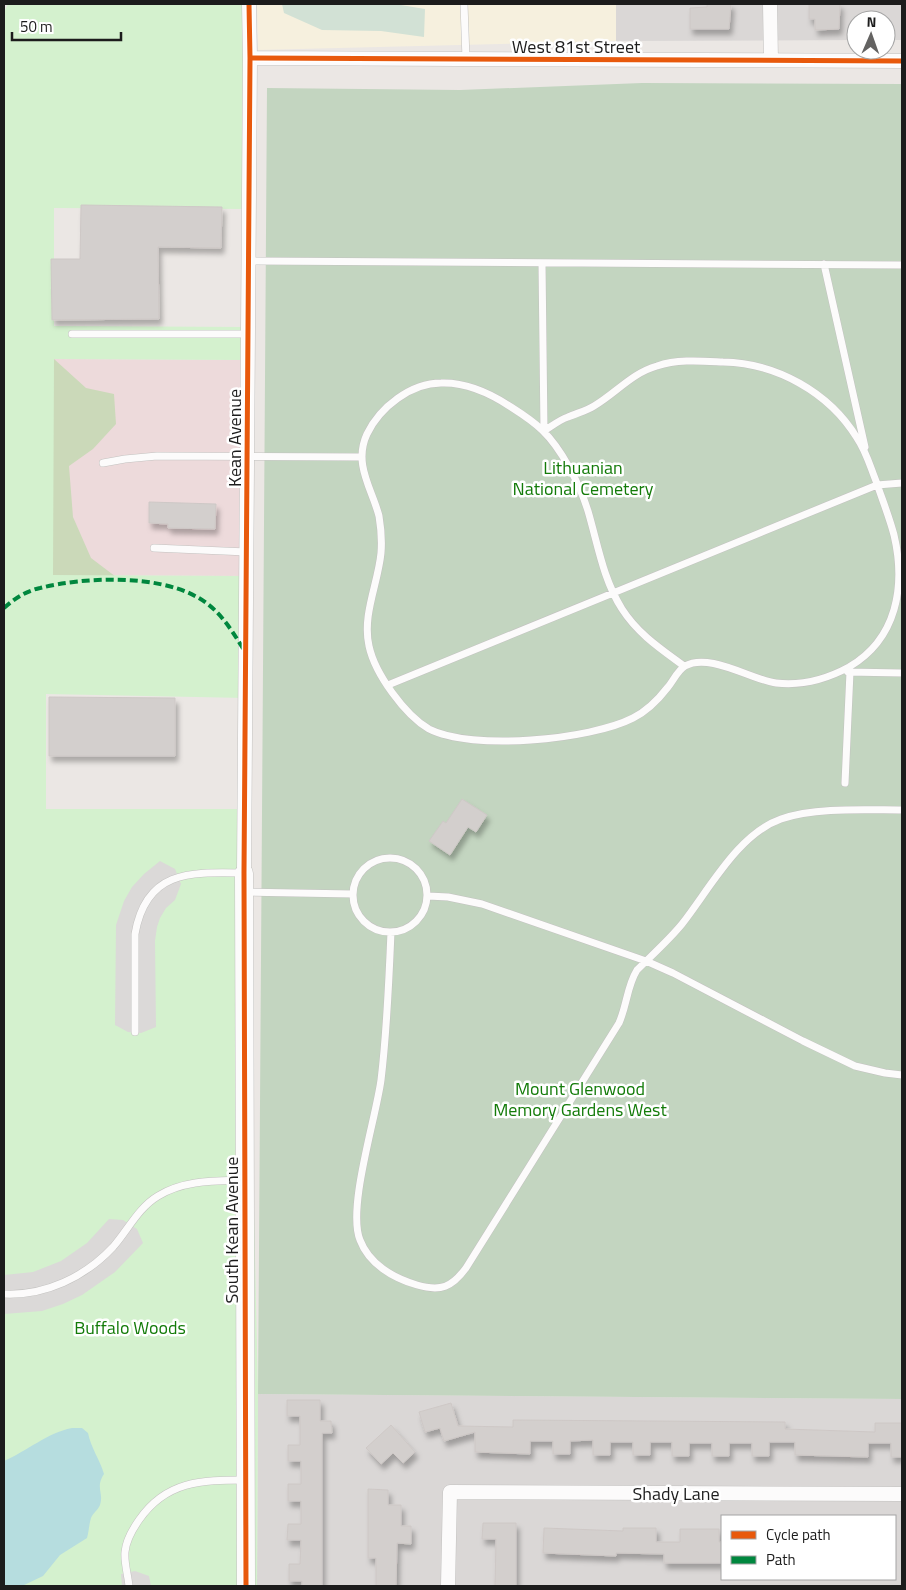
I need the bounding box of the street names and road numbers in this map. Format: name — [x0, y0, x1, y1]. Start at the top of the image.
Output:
street label: West 81st Street — [512, 33, 641, 60]
street label: Kean Avenue — [221, 389, 248, 487]
street label: South Kean Avenue — [218, 1157, 245, 1303]
street label: Shady Lane — [632, 1480, 720, 1507]

